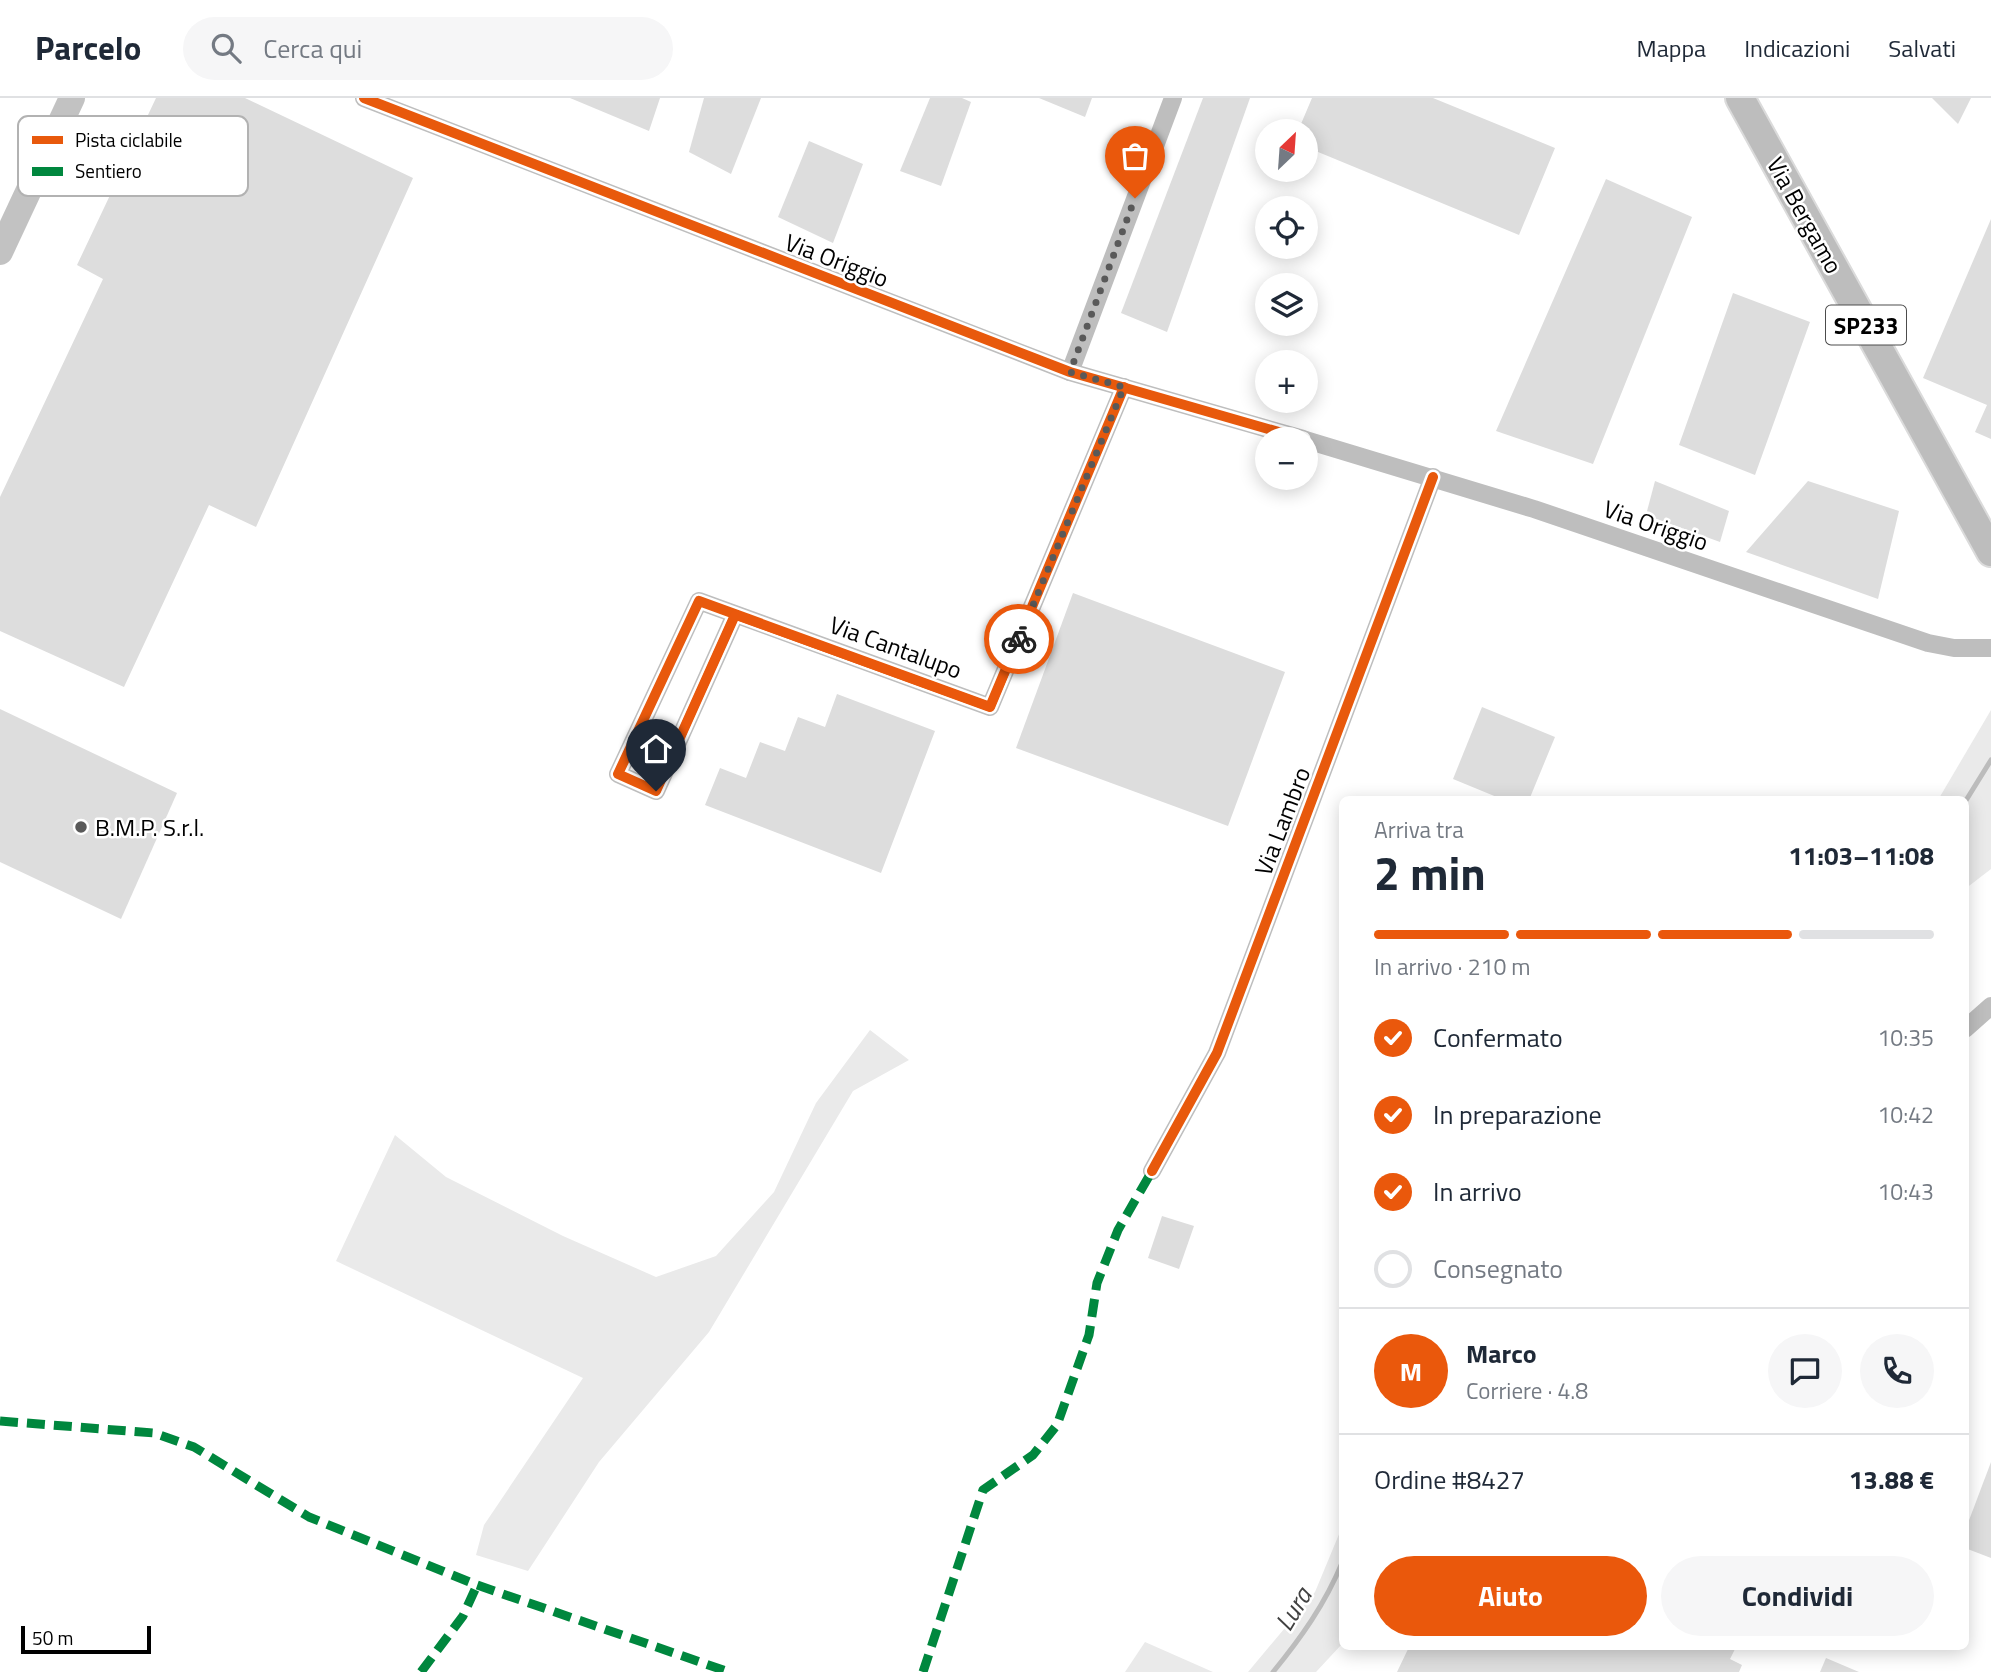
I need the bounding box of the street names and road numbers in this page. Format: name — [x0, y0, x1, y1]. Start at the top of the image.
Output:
street label: Via Bergamo — [1758, 150, 1852, 280]
street label: Via Origgio — [780, 224, 894, 296]
road number: SP233 — [1826, 306, 1906, 344]
street label: Via Origgio — [1599, 490, 1713, 560]
street label: Via Cantalupo — [825, 606, 967, 688]
street label: Via Lambro — [1245, 762, 1319, 880]

